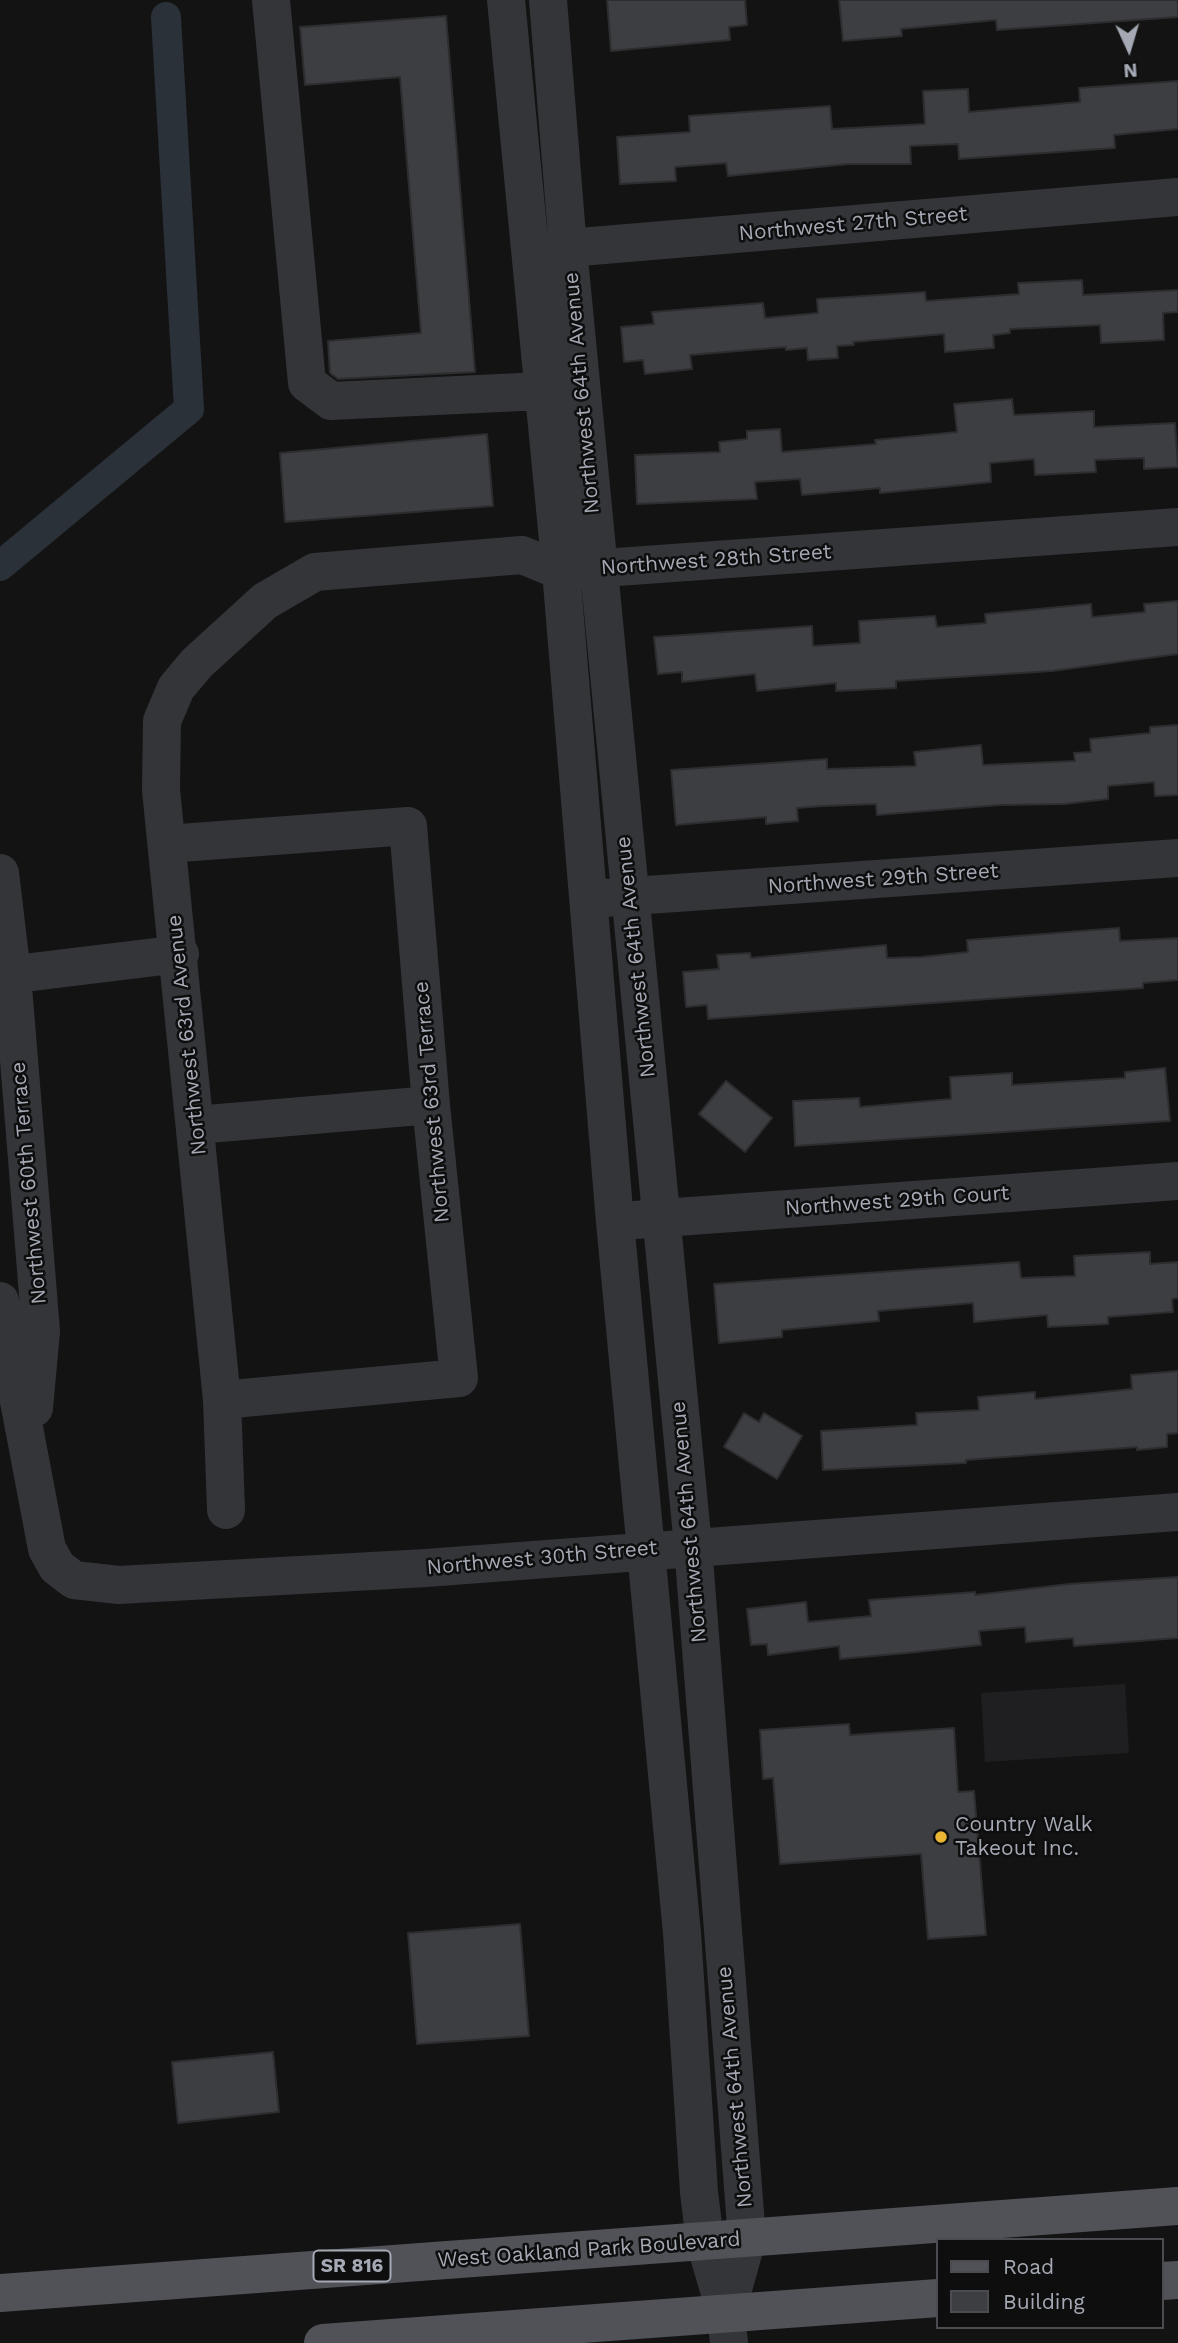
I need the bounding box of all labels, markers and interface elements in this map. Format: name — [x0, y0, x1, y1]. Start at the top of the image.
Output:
north arrow — [1094, 14, 1164, 84]
text: N — [1123, 58, 1138, 82]
street label: Northwest 27th Street — [738, 201, 968, 247]
street label: Northwest 64th Avenue — [559, 271, 605, 515]
street label: Northwest 28th Street — [600, 539, 832, 581]
street label: Northwest 64th Avenue — [611, 835, 661, 1079]
street label: Northwest 29th Street — [767, 858, 999, 900]
street label: Northwest 63rd Avenue — [162, 914, 212, 1156]
street label: Northwest 63rd Terrace — [409, 980, 455, 1224]
street label: Northwest 60th Terrace — [6, 1061, 52, 1305]
street label: Northwest 29th Court — [784, 1181, 1010, 1221]
street label: Northwest 64th Avenue — [666, 1400, 712, 1644]
street label: Northwest 30th Street — [426, 1535, 658, 1581]
place label: Country Walk Takeout Inc. — [955, 1812, 1093, 1862]
marker: Country Walk Takeout Inc. — [933, 1829, 949, 1845]
street label: Northwest 64th Avenue — [712, 1965, 758, 2209]
street label: West Oakland Park Boulevard — [437, 2227, 741, 2273]
legend — [936, 2238, 1164, 2329]
road number: SR 816 — [314, 2250, 390, 2282]
text: Road — [1003, 2254, 1054, 2279]
text: Building — [1003, 2289, 1085, 2314]

